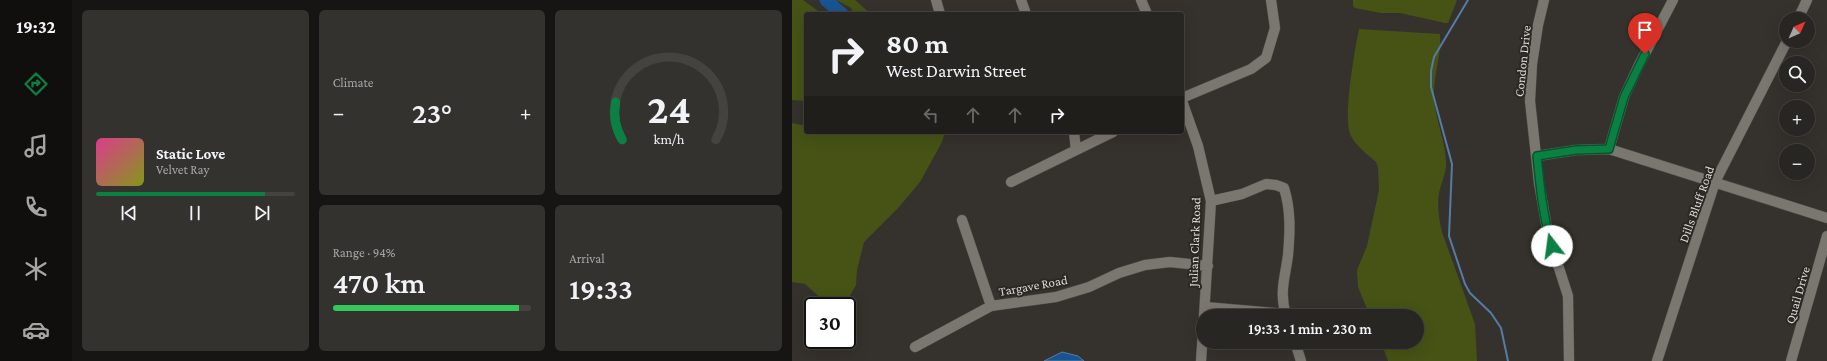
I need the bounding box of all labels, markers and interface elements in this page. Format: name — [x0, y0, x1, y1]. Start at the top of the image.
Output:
north arrow — [1779, 12, 1815, 48]
map controls — [1779, 12, 1815, 180]
pin — [1628, 13, 1662, 54]
text: 19:32 — [16, 17, 56, 37]
icon: arrive — [1634, 19, 1656, 41]
street label: Condon Drive — [1511, 24, 1534, 98]
icon: right — [820, 28, 872, 80]
text: 80 m — [886, 28, 948, 59]
button: search — [1779, 56, 1815, 92]
text: West Darwin Street — [886, 61, 1026, 81]
icon: directions — [22, 70, 50, 98]
text: Climate — [333, 75, 374, 90]
text: 24 — [647, 86, 690, 132]
text: 23° — [412, 96, 452, 129]
text: − — [333, 100, 344, 125]
text: + — [520, 100, 531, 125]
button: + — [1779, 100, 1815, 136]
icon: left — [920, 104, 942, 126]
icon: ahead — [962, 104, 984, 126]
icon: ahead — [1004, 104, 1026, 126]
icon: right — [1046, 104, 1068, 126]
text: km/h — [653, 131, 684, 147]
icon: music — [22, 132, 50, 160]
button: − — [1779, 144, 1815, 180]
text: Static Love — [156, 146, 225, 162]
text: Velvet Ray — [156, 162, 209, 177]
street label: Dills Bluff Road — [1676, 164, 1717, 244]
icon: phone — [22, 193, 50, 221]
street label: Julian Clark Road — [1185, 197, 1204, 288]
icon: previous — [118, 202, 140, 224]
icon: pause — [184, 202, 206, 224]
icon: next — [251, 202, 273, 224]
position arrow — [1531, 225, 1573, 267]
text: Range · 94% — [333, 245, 395, 260]
text: Arrival — [569, 251, 605, 266]
icon: climate — [22, 255, 50, 283]
street label: Quail Drive — [1782, 264, 1813, 326]
text: 470 km — [333, 266, 426, 299]
text: 19:33 — [569, 272, 633, 305]
street label: Targave Road — [998, 272, 1069, 299]
speed limit sign: 30 — [804, 297, 856, 349]
icon: car — [22, 316, 50, 344]
text: 19:33 · 1 min · 230 m — [1248, 321, 1372, 337]

